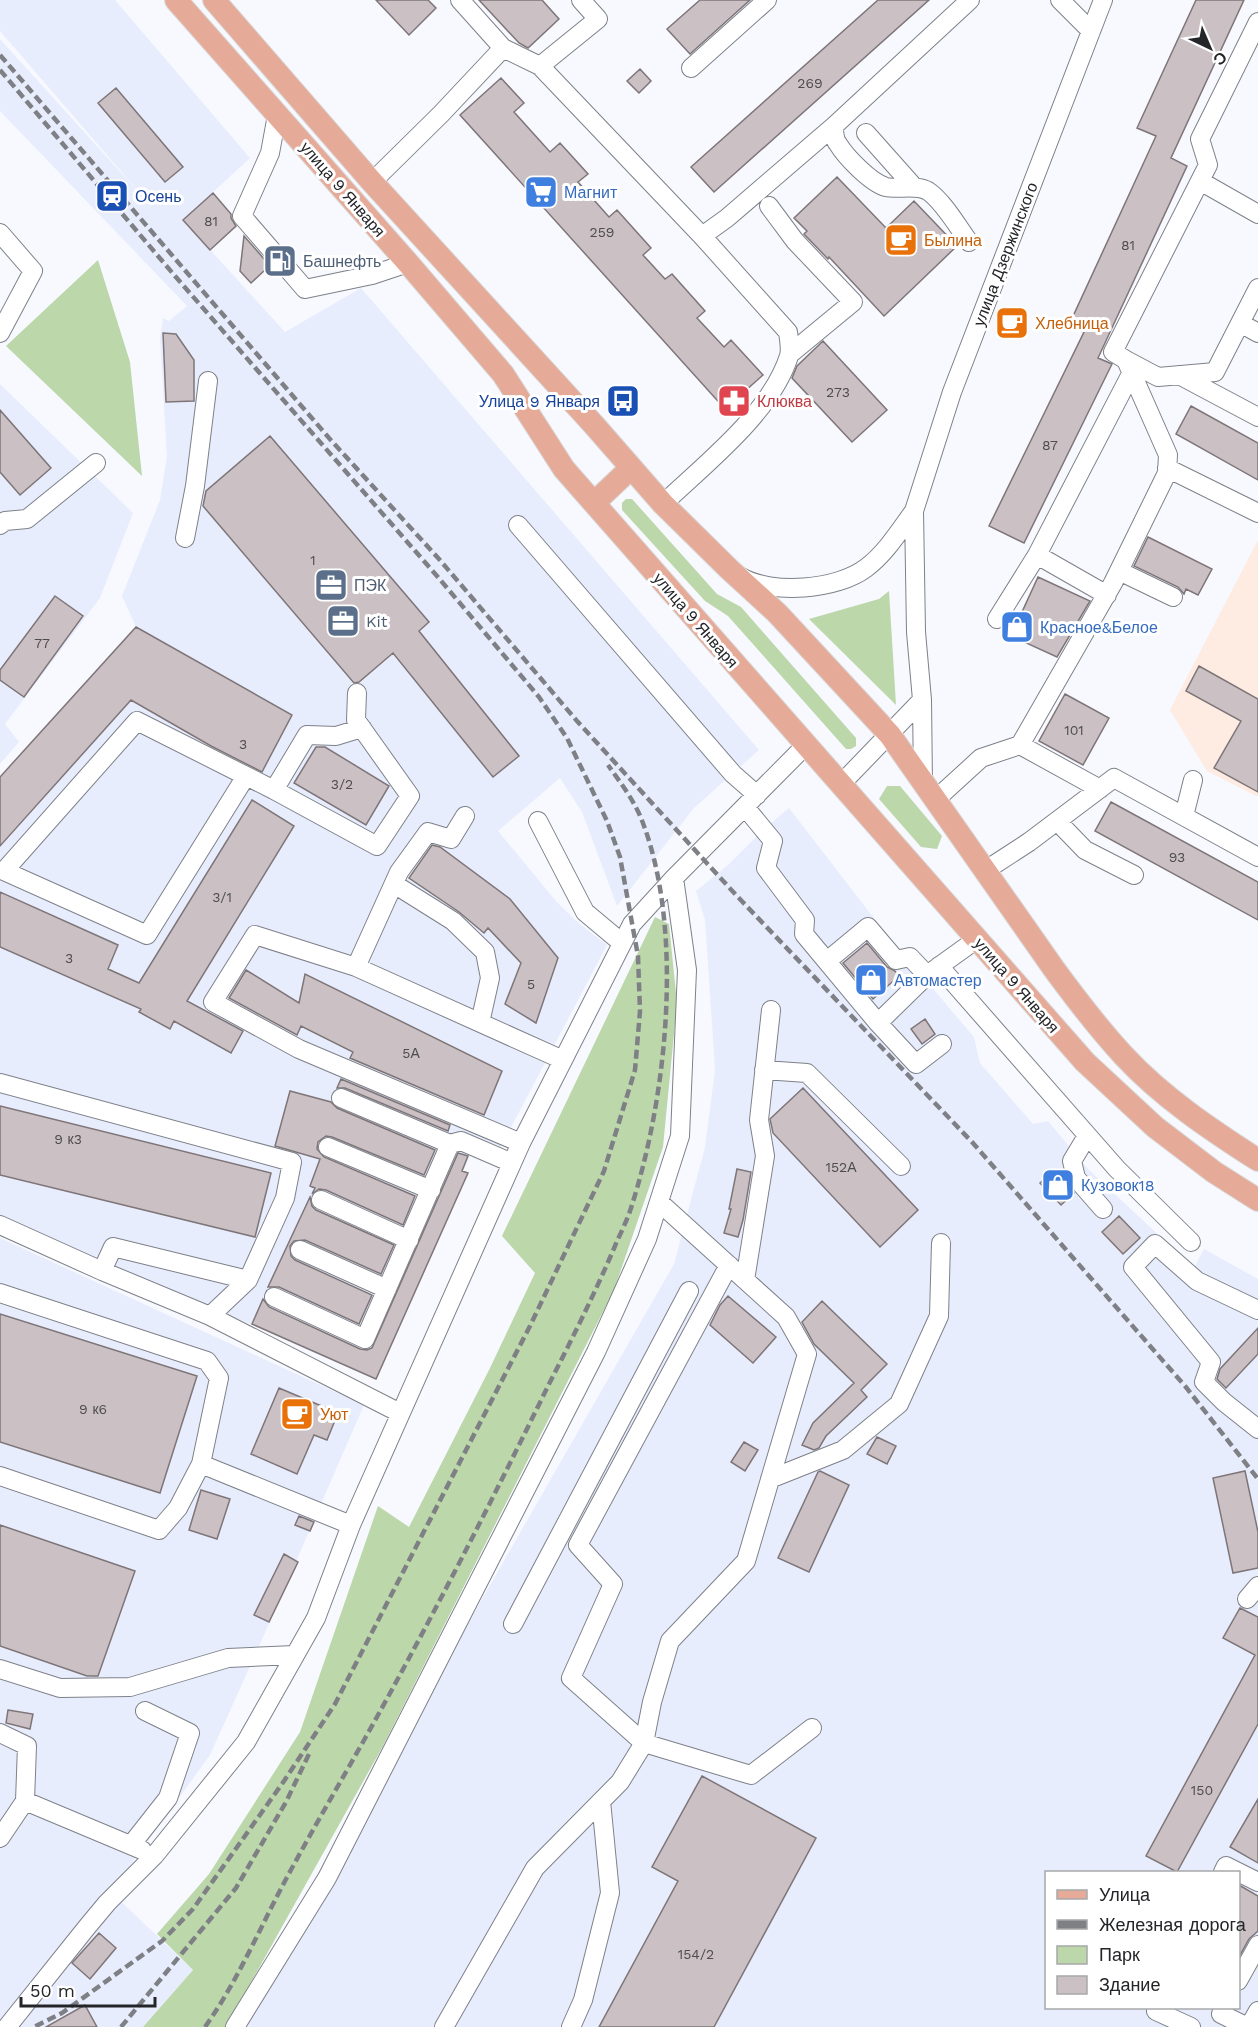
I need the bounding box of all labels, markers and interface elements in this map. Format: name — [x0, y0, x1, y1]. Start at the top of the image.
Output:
north arrow — [1180, 18, 1240, 78]
text: С — [1209, 48, 1231, 70]
house number: 269 — [797, 75, 823, 91]
street label: улица 9 Января — [296, 138, 389, 241]
supermarket icon: Магнит — [523, 174, 559, 210]
station icon: Осень — [94, 178, 130, 214]
street label: улица Дзержинского — [969, 179, 1042, 329]
place label: Магнит — [564, 183, 618, 202]
place label: Осень — [135, 187, 182, 206]
house number: 81 — [204, 213, 218, 229]
cafe icon: Былина — [883, 222, 919, 258]
house number: 259 — [590, 224, 614, 240]
place label: Былина — [924, 231, 982, 250]
house number: 81 — [1121, 237, 1135, 253]
fuel station icon: Башнефть — [262, 243, 298, 279]
place label: Башнефть — [303, 252, 381, 271]
cafe icon: Хлебница — [994, 305, 1030, 341]
place label: Хлебница — [1035, 314, 1109, 333]
bus stop icon: Улица 9 Января — [605, 383, 641, 419]
pharmacy icon: Клюква — [716, 383, 752, 419]
house number: 273 — [826, 384, 850, 400]
place label: Улица 9 Января — [479, 392, 600, 411]
place label: Клюква — [757, 392, 812, 411]
house number: 87 — [1042, 437, 1058, 453]
house number: 1 — [310, 552, 316, 568]
office icon: ПЭК — [313, 567, 349, 603]
street label: улица 9 Января — [649, 569, 742, 672]
place label: ПЭК — [354, 576, 387, 595]
office icon: Kit — [325, 603, 361, 639]
shop icon: Красное&Белое — [999, 609, 1035, 645]
place label: Kit — [366, 612, 388, 631]
place label: Красное&Белое — [1040, 618, 1158, 637]
house number: 77 — [34, 635, 50, 651]
house number: 101 — [1064, 722, 1084, 738]
house number: 3 — [239, 736, 247, 752]
house number: 3/2 — [331, 776, 353, 792]
house number: 93 — [1169, 849, 1185, 865]
house number: 3/1 — [212, 889, 232, 905]
street label: улица 9 Января — [970, 934, 1063, 1037]
house number: 3 — [65, 950, 73, 966]
shop icon: Автомастер — [853, 962, 889, 998]
place label: Автомастер — [894, 971, 982, 990]
house number: 5 — [527, 976, 535, 992]
house number: 5А — [402, 1045, 420, 1061]
house number: 9 к3 — [54, 1131, 82, 1147]
house number: 152А — [825, 1159, 857, 1175]
shop icon: Кузовок18 — [1040, 1167, 1076, 1203]
place label: Кузовок18 — [1081, 1176, 1155, 1195]
cafe icon: Уют — [279, 1396, 315, 1432]
house number: 9 к6 — [79, 1401, 107, 1417]
place label: Уют — [320, 1405, 349, 1424]
house number: 150 — [1191, 1782, 1213, 1798]
legend — [1045, 1871, 1240, 2009]
text: Улица — [1099, 1884, 1151, 1905]
text: Железная дорога — [1099, 1914, 1247, 1935]
text: Парк — [1099, 1944, 1140, 1965]
house number: 154/2 — [678, 1946, 714, 1962]
scale bar — [21, 1970, 154, 2008]
text: Здание — [1099, 1974, 1160, 1995]
text: 50 m — [30, 1980, 75, 2001]

